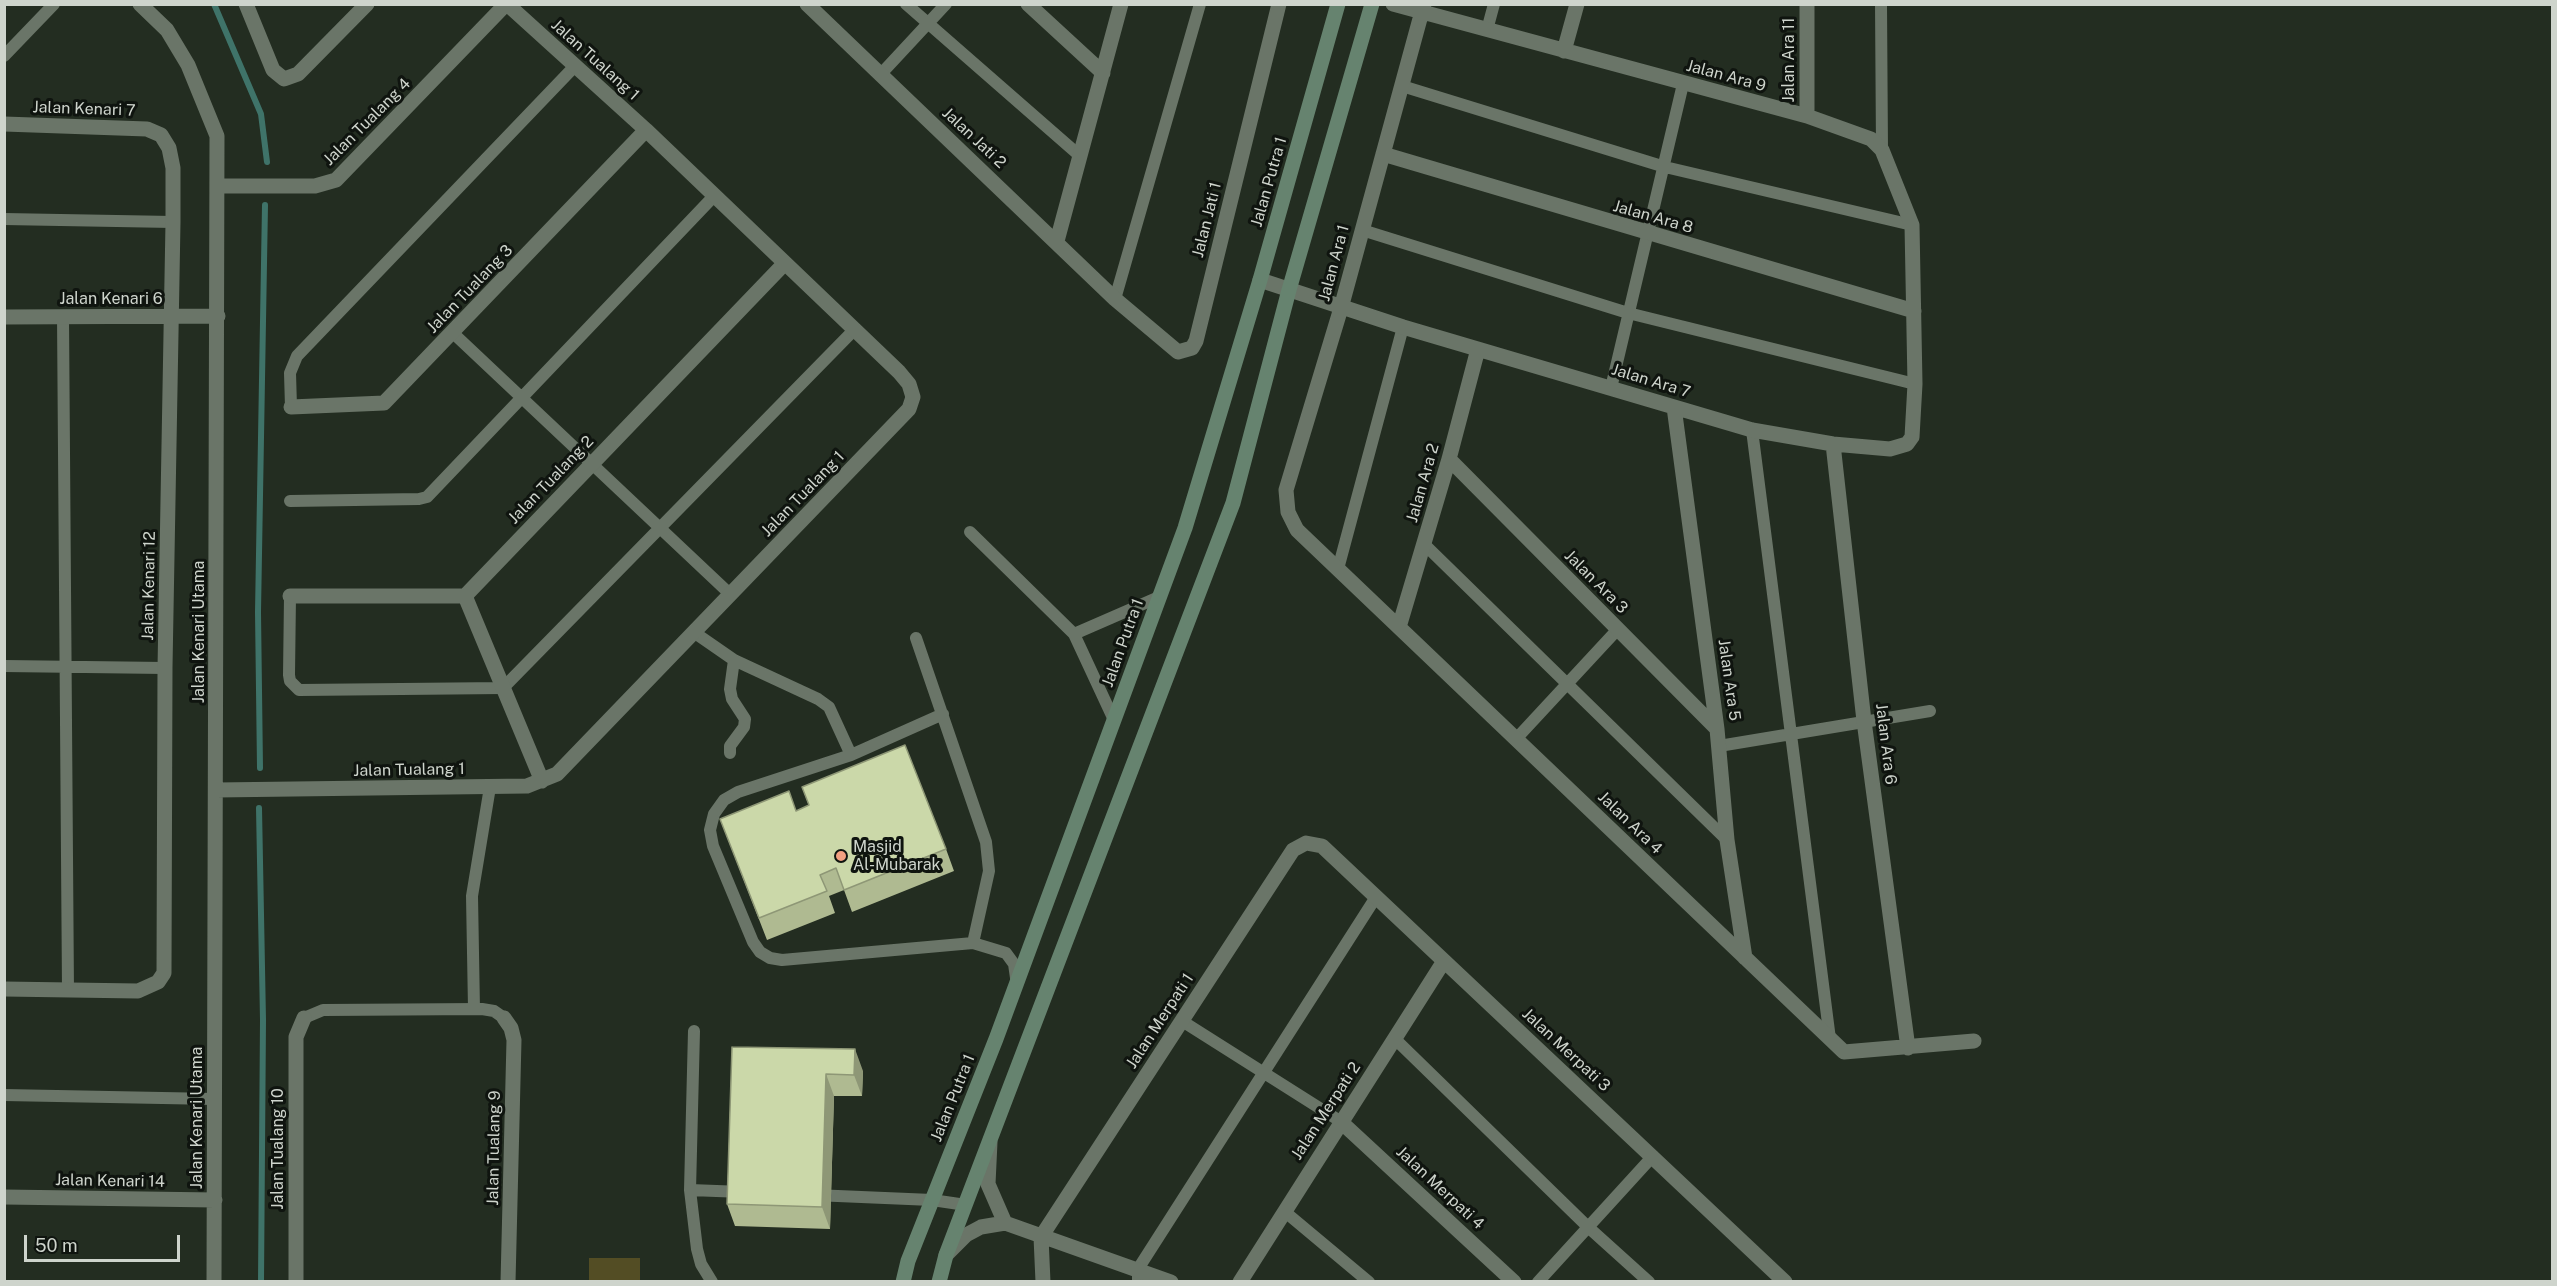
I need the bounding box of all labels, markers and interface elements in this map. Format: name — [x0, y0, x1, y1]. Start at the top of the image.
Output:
street label: Jalan Tualang 1 — [547, 15, 643, 105]
street label: Jalan Ara 11 — [1779, 18, 1799, 102]
street label: Jalan Ara 9 — [1684, 56, 1768, 96]
street label: Jalan Tualang 4 — [319, 74, 415, 170]
street label: Jalan Kenari 7 — [32, 98, 136, 120]
street label: Jalan Jati 2 — [938, 104, 1010, 172]
street label: Jalan Putra 1 — [1247, 135, 1291, 229]
street label: Jalan Jati 1 — [1188, 180, 1226, 260]
street label: Jalan Ara 8 — [1611, 196, 1695, 238]
street label: Jalan Ara 1 — [1315, 223, 1353, 303]
street label: Jalan Tualang 3 — [423, 241, 517, 337]
street label: Jalan Kenari 6 — [59, 289, 163, 309]
street label: Jalan Ara 7 — [1609, 360, 1693, 402]
street label: Jalan Tualang 2 — [504, 432, 598, 528]
street label: Jalan Ara 2 — [1403, 441, 1443, 525]
street label: Jalan Tualang 1 — [757, 447, 849, 541]
street label: Jalan Kenari 12 — [138, 531, 160, 641]
street label: Jalan Ara 3 — [1560, 546, 1632, 618]
street label: Jalan Kenari Utama — [189, 561, 209, 703]
street label: Jalan Putra 1 — [1098, 596, 1148, 690]
street label: Jalan Ara 5 — [1714, 638, 1744, 722]
street label: Jalan Ara 6 — [1871, 702, 1901, 786]
street label: Jalan Tualang 1 — [353, 759, 465, 781]
street label: Jalan Ara 4 — [1594, 788, 1666, 858]
place label: Masjid Al-Mubarak — [853, 837, 941, 875]
marker: Masjid Al-Mubarak — [834, 849, 848, 863]
street label: Jalan Merpati 1 — [1122, 970, 1198, 1072]
street label: Jalan Merpati 3 — [1518, 1004, 1614, 1096]
street label: Jalan Kenari Utama — [187, 1047, 207, 1189]
street label: Jalan Putra 1 — [927, 1051, 979, 1145]
street label: Jalan Merpati 2 — [1287, 1059, 1365, 1163]
street label: Jalan Tualang 10 — [268, 1088, 288, 1210]
street label: Jalan Tualang 9 — [483, 1090, 505, 1206]
street label: Jalan Merpati 4 — [1392, 1142, 1488, 1234]
street label: Jalan Kenari 14 — [55, 1170, 165, 1192]
scale bar — [27, 1223, 183, 1261]
text: 50 m — [35, 1235, 78, 1256]

